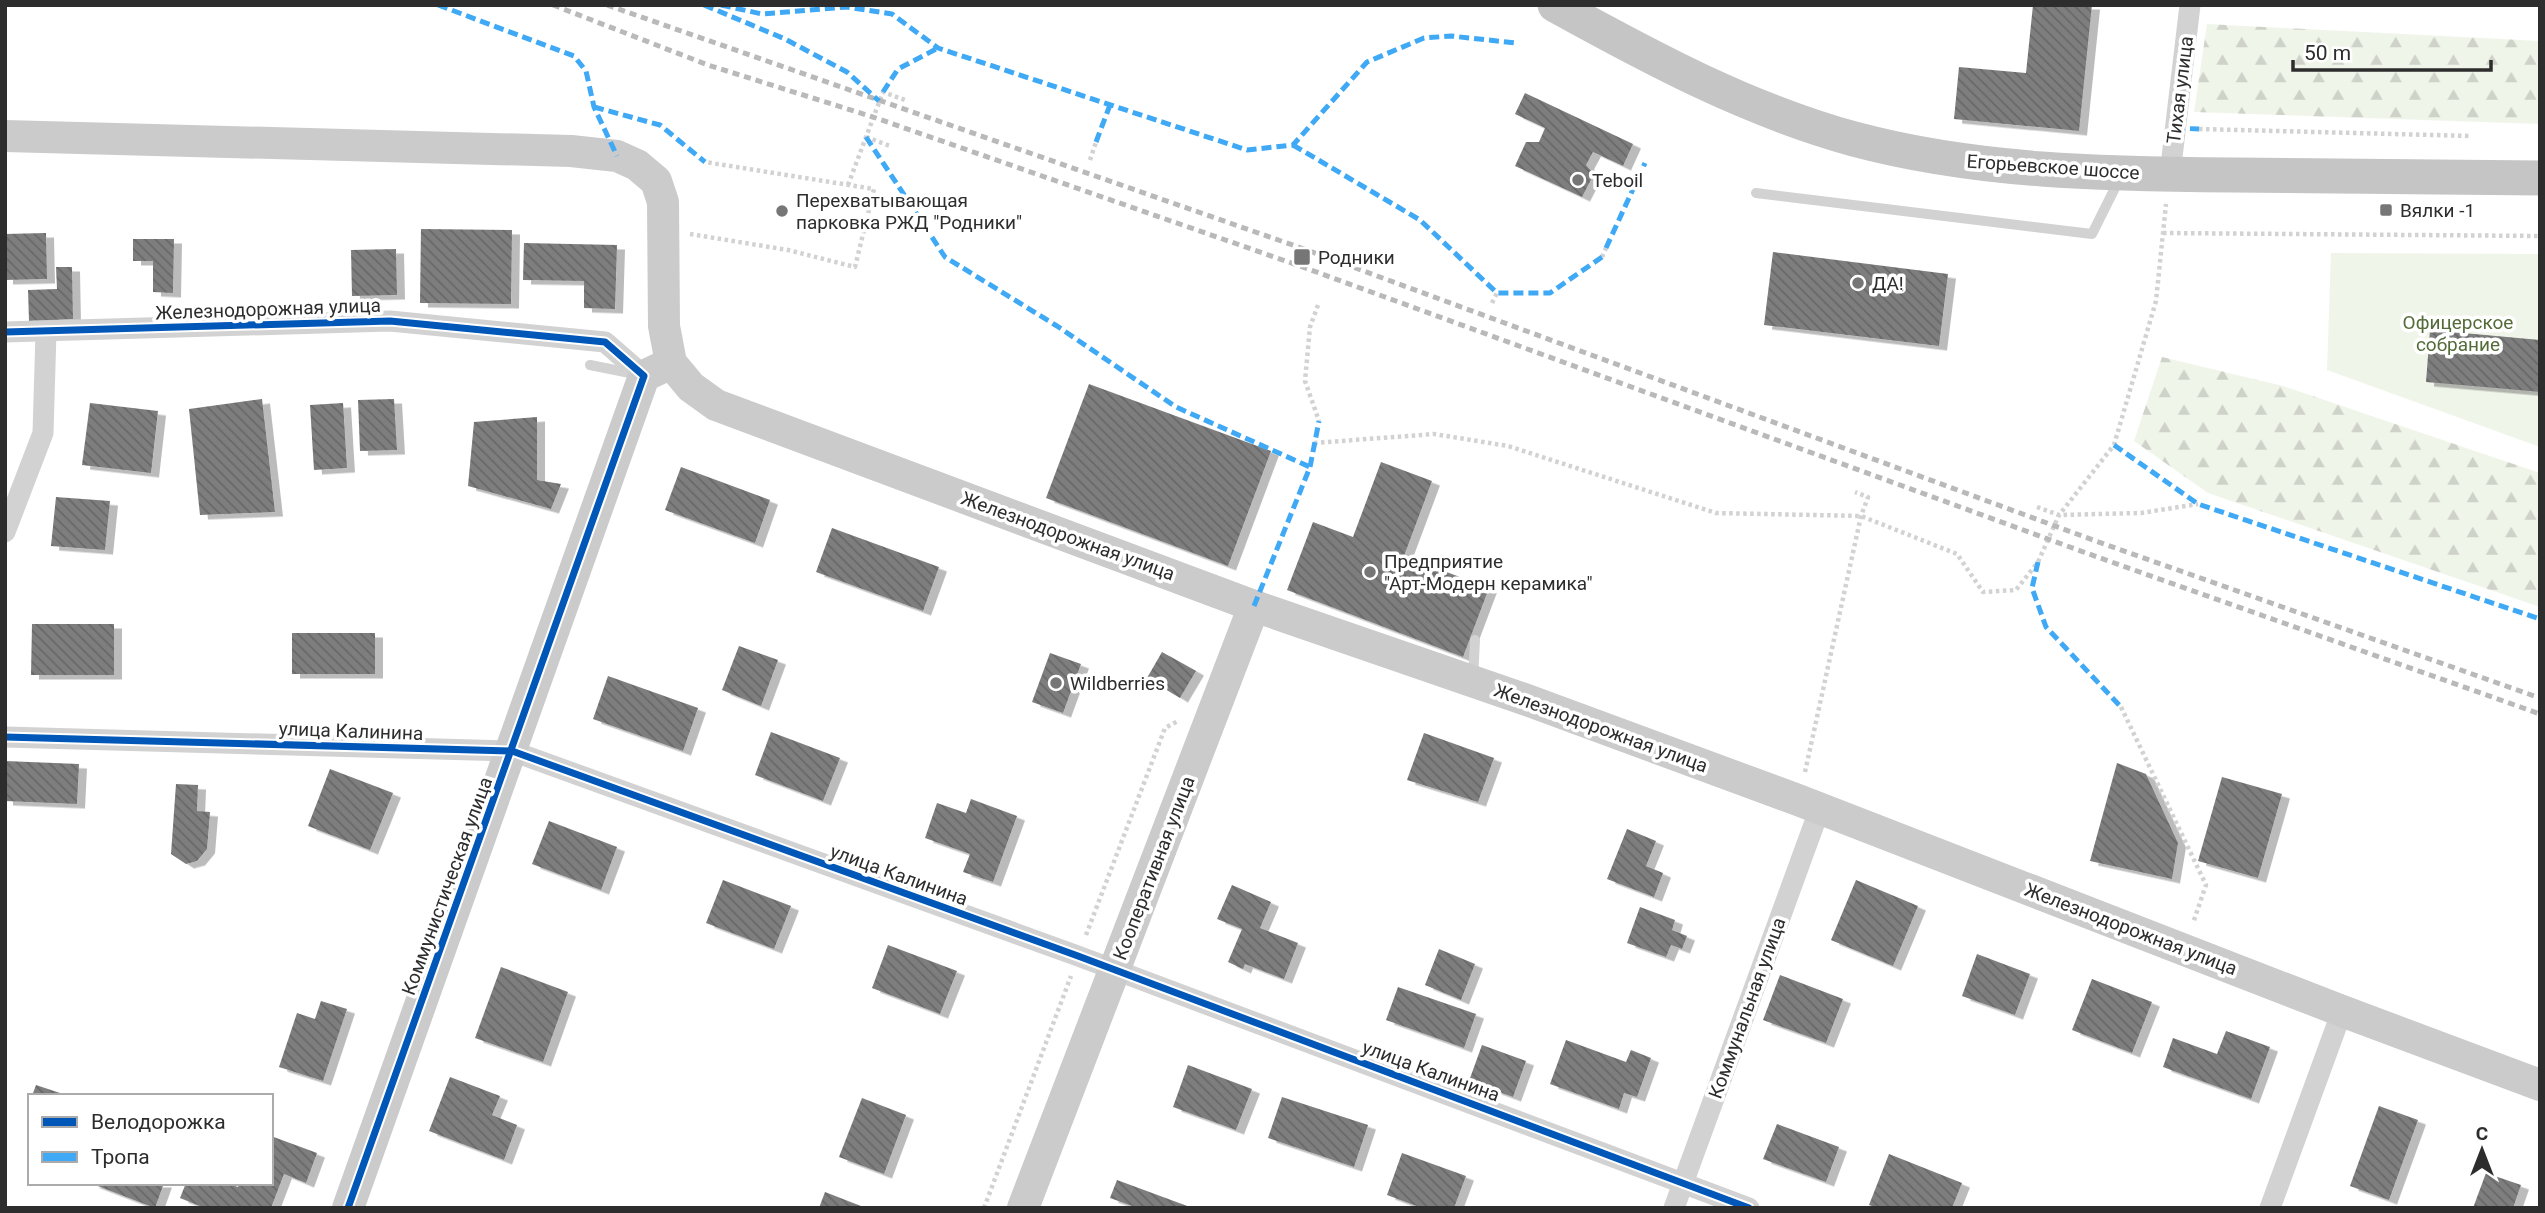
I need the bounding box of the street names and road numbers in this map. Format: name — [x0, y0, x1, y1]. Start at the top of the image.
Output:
street label: Тихая улица — [2162, 35, 2198, 145]
street label: Егорьевское шоссе — [1966, 149, 2140, 185]
street label: Железнодорожная улица — [155, 294, 381, 324]
street label: Железнодорожная улица — [958, 487, 1178, 585]
street label: Железнодорожная улица — [1491, 679, 1711, 777]
street label: улица Калинина — [278, 717, 424, 745]
street label: Кооперативная улица — [1108, 773, 1200, 963]
street label: Коммунистическая улица — [397, 774, 497, 998]
street label: улица Калинина — [827, 839, 971, 911]
street label: Железнодорожная улица — [2022, 878, 2240, 980]
street label: Коммунальная улица — [1704, 914, 1790, 1102]
street label: улица Калинина — [1359, 1035, 1503, 1107]

